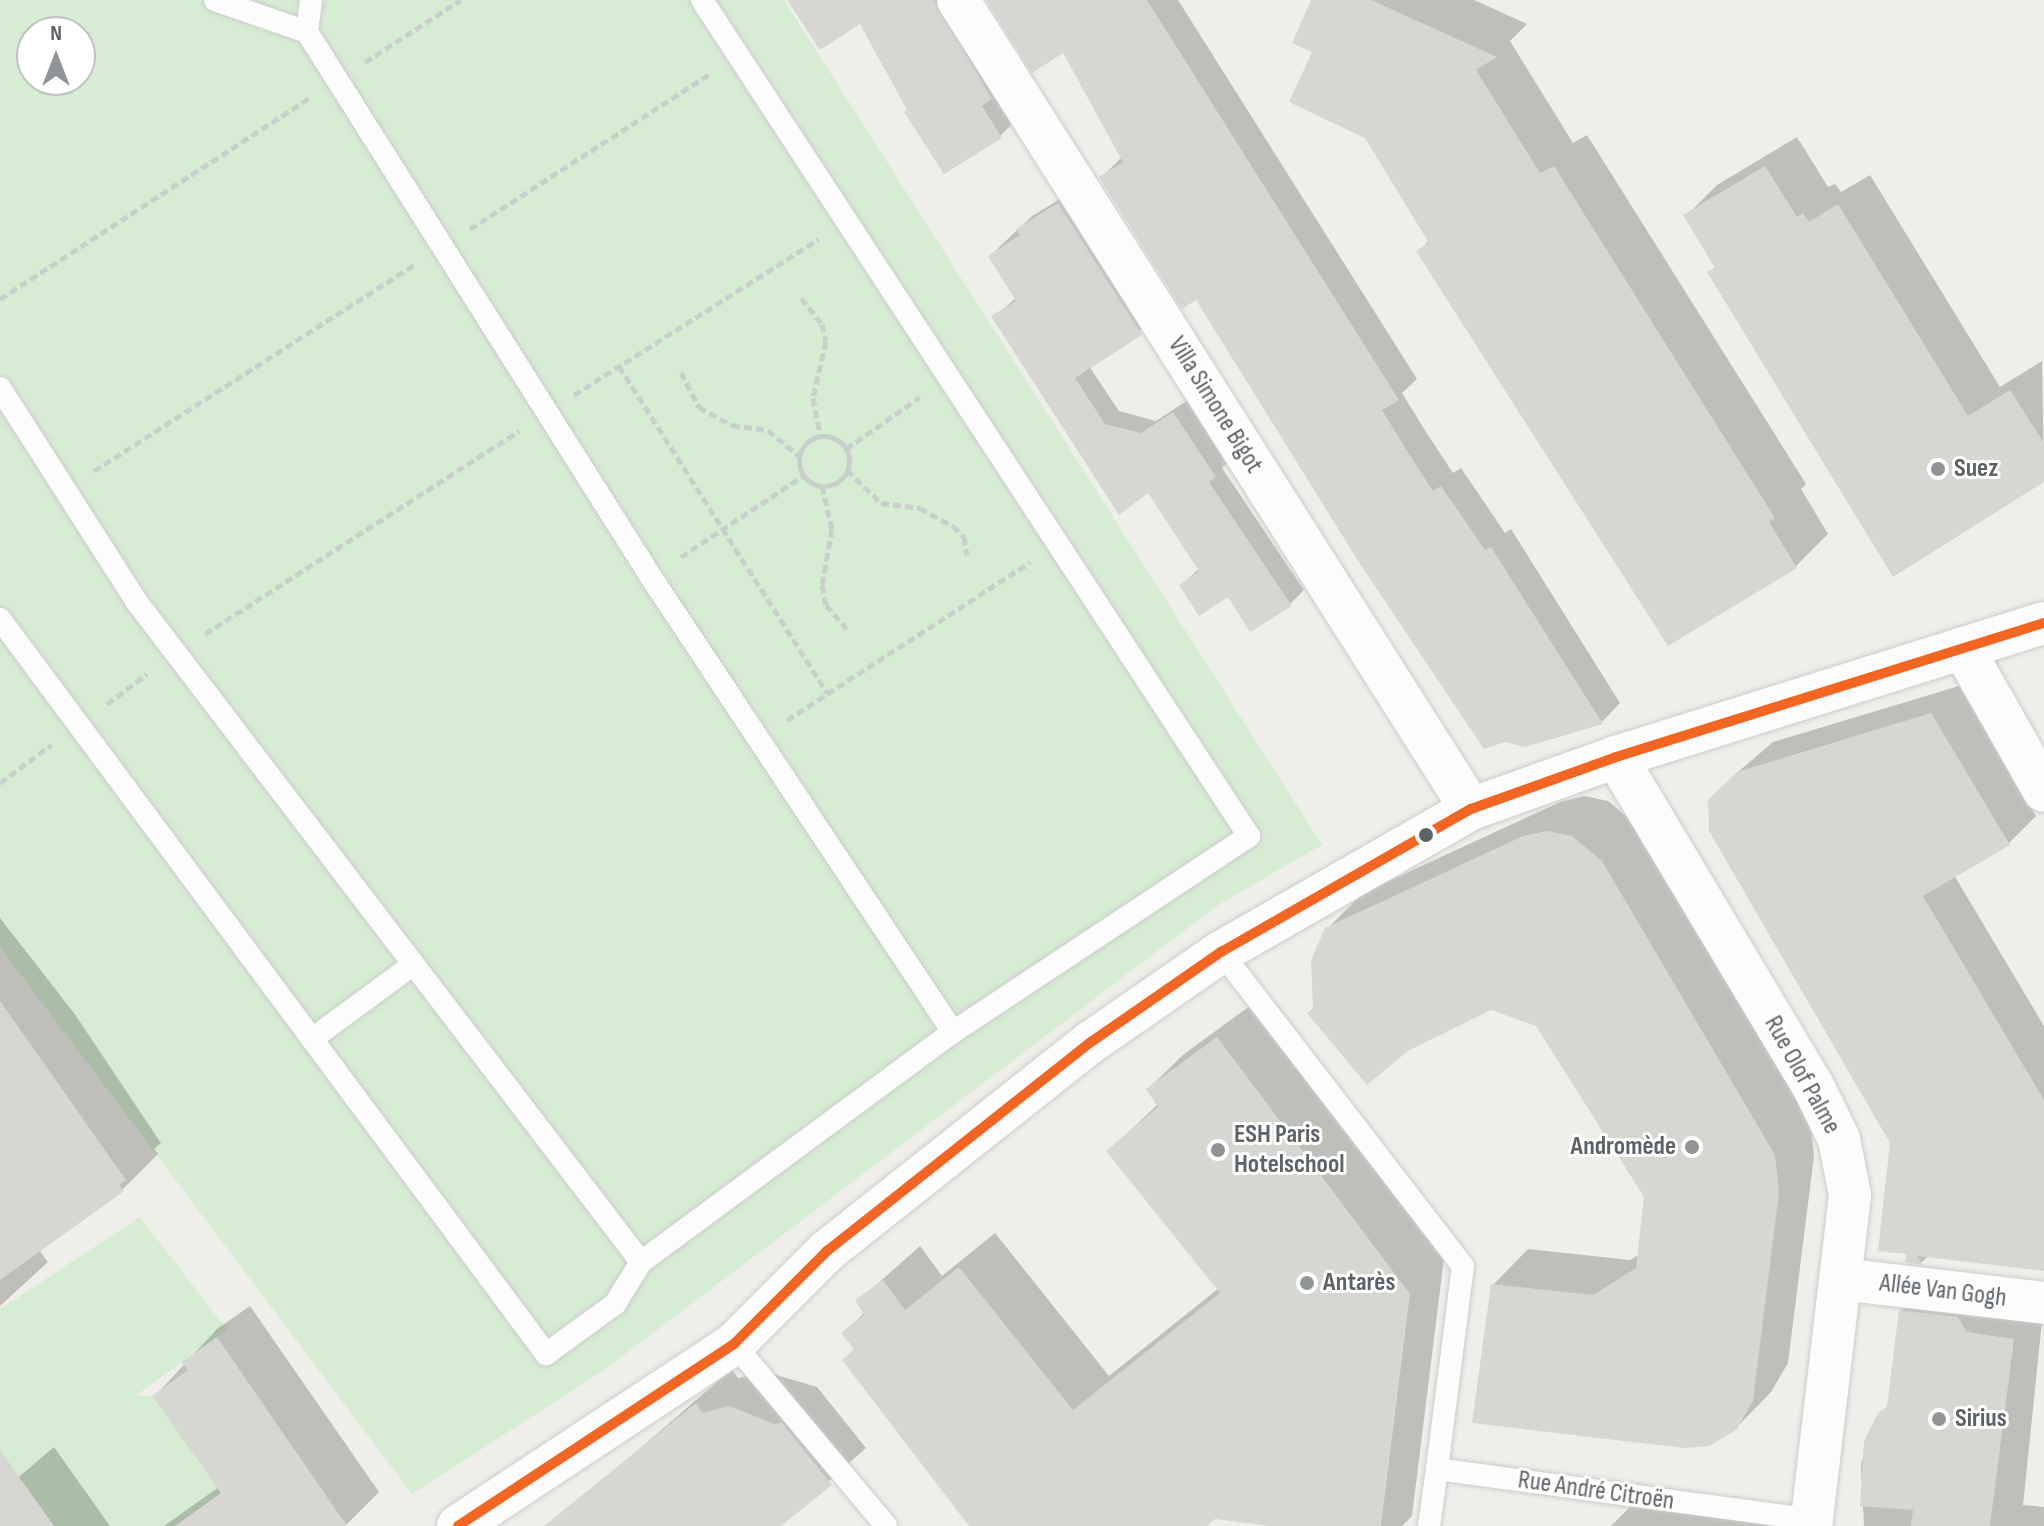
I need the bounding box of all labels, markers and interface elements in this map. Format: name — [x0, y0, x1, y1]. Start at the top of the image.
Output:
north arrow — [16, 16, 96, 96]
text: N — [50, 20, 62, 47]
street label: Villa Simone Bigot — [1161, 331, 1269, 479]
place label: Suez — [1954, 453, 1998, 485]
marker: Suez — [1929, 460, 1947, 478]
unlabelled marker — [1418, 827, 1434, 843]
street label: Rue Olof Palme — [1757, 1011, 1847, 1139]
place label: ESH Paris Hotelschool — [1234, 1119, 1345, 1180]
place label: Andromède — [1571, 1131, 1676, 1163]
marker: Andromède — [1683, 1138, 1701, 1156]
marker: ESH Paris Hotelschool — [1209, 1141, 1227, 1159]
place label: Antarès — [1323, 1267, 1395, 1299]
street label: Allée Van Gogh — [1878, 1268, 2008, 1314]
marker: Antarès — [1298, 1274, 1316, 1292]
place label: Sirius — [1955, 1403, 2007, 1435]
marker: Sirius — [1930, 1410, 1948, 1428]
street label: Rue André Citroën — [1516, 1465, 1676, 1517]

